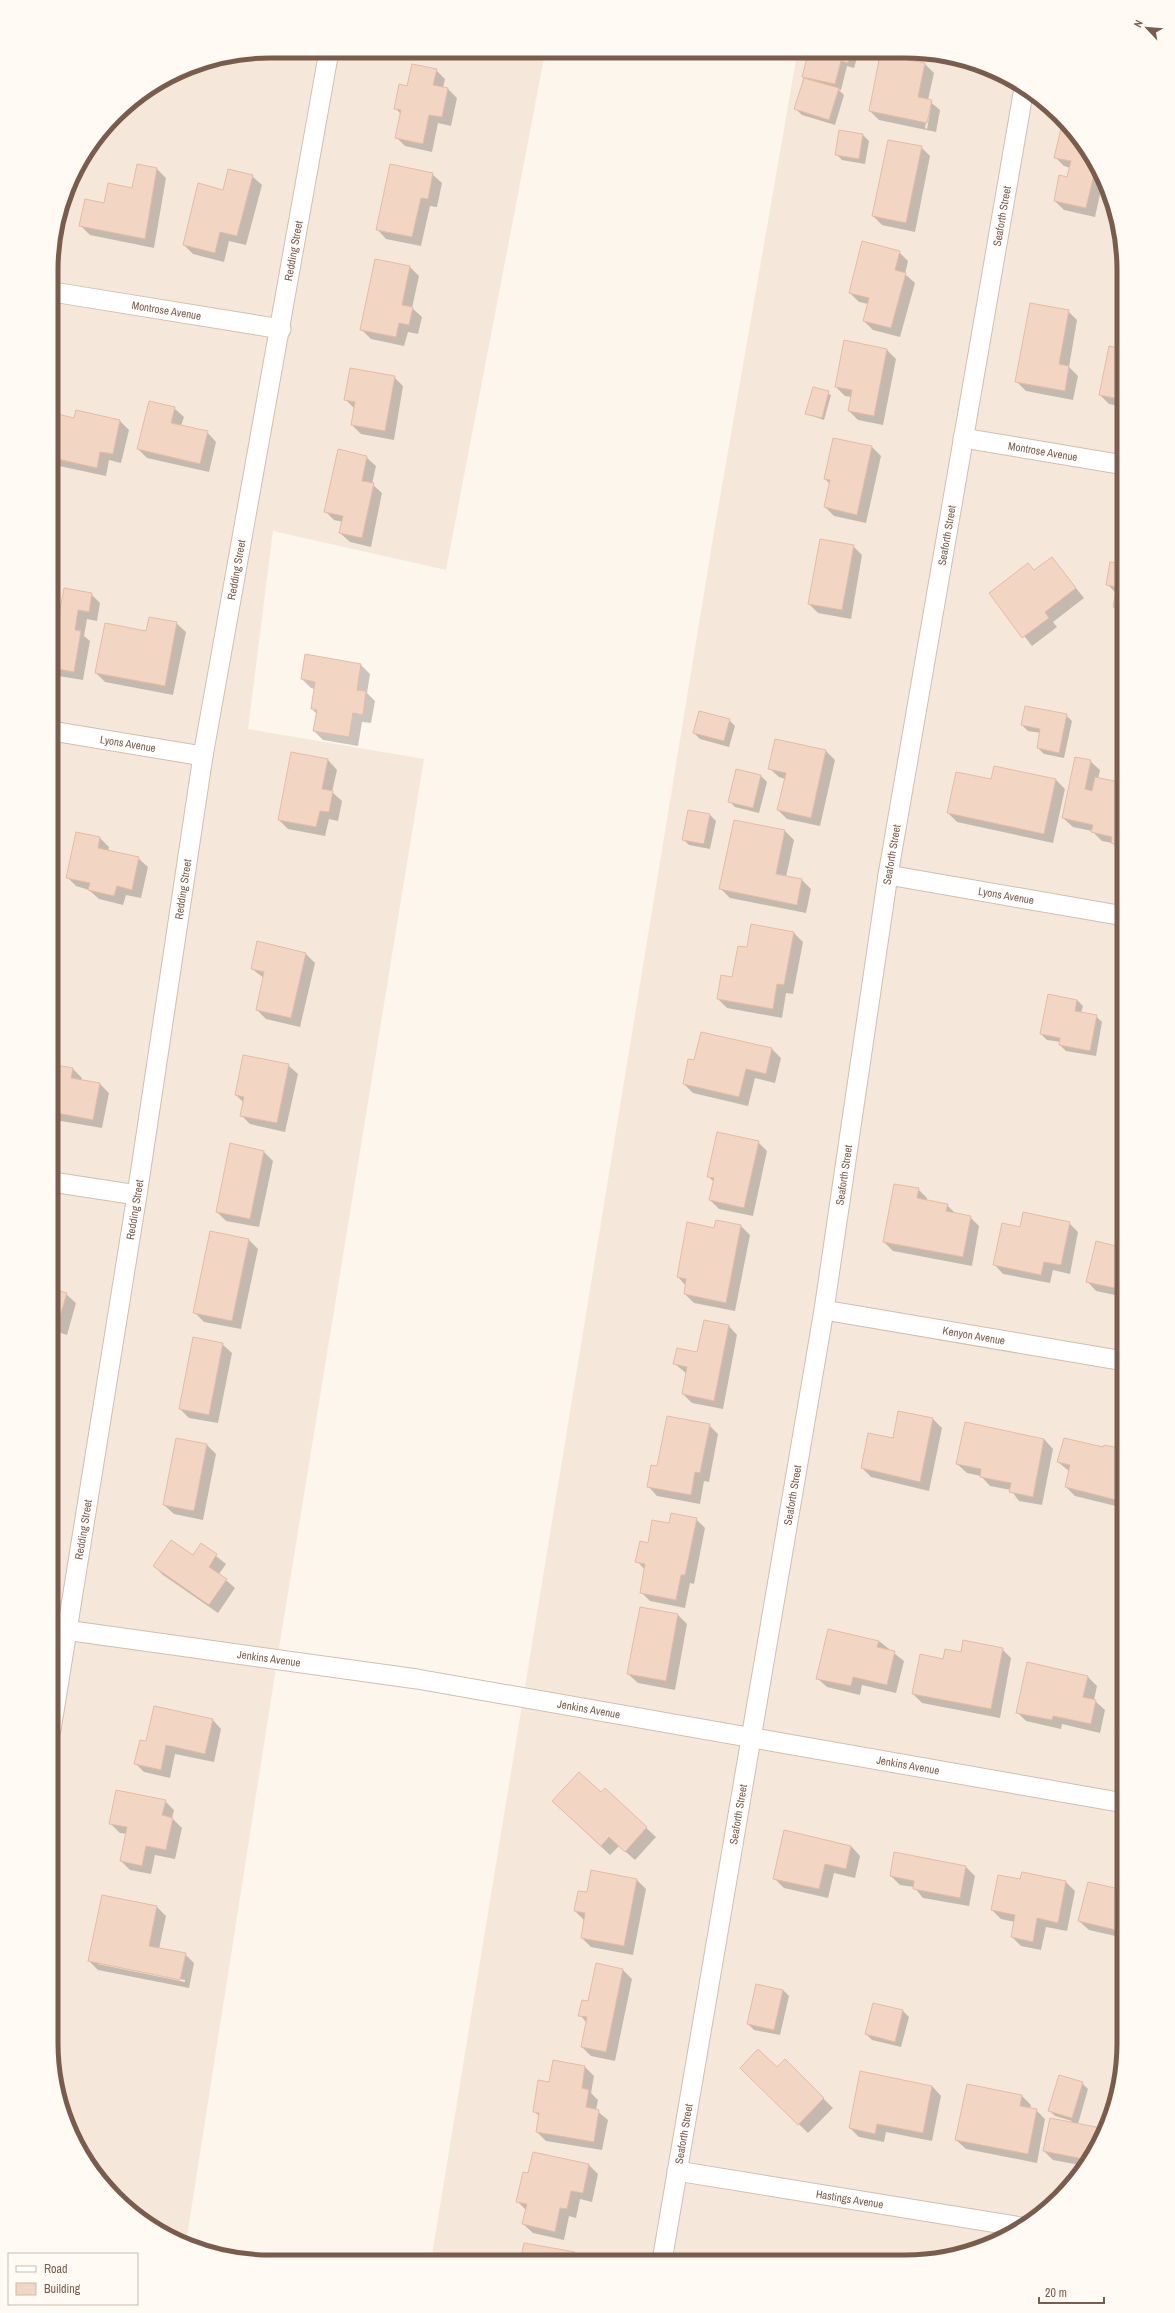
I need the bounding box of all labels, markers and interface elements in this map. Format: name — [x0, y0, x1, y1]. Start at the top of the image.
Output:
north arrow — [1127, 8, 1167, 48]
text: N — [1130, 18, 1146, 30]
street label: Seaforth Street — [990, 184, 1014, 247]
street label: Redding Street — [281, 219, 306, 282]
street label: Montrose Avenue — [131, 298, 202, 323]
street label: Montrose Avenue — [1007, 439, 1079, 464]
street label: Seaforth Street — [935, 504, 959, 567]
street label: Redding Street — [224, 538, 249, 601]
street label: Lyons Avenue — [99, 732, 157, 755]
street label: Seaforth Street — [880, 823, 904, 886]
street label: Redding Street — [172, 858, 194, 920]
street label: Lyons Avenue — [977, 884, 1035, 907]
street label: Seaforth Street — [832, 1144, 855, 1206]
street label: Redding Street — [123, 1178, 146, 1241]
street label: Kenyon Avenue — [942, 1323, 1006, 1348]
street label: Seaforth Street — [780, 1463, 805, 1526]
street label: Redding Street — [71, 1498, 95, 1561]
street label: Jenkins Avenue — [236, 1647, 301, 1670]
street label: Jenkins Avenue — [556, 1697, 621, 1722]
street label: Jenkins Avenue — [875, 1753, 941, 1778]
street label: Seaforth Street — [726, 1783, 750, 1846]
street label: Seaforth Street — [672, 2102, 696, 2165]
street label: Hastings Avenue — [815, 2187, 885, 2211]
legend — [8, 2253, 138, 2305]
text: Road — [44, 2261, 68, 2277]
scale bar — [1039, 2279, 1104, 2305]
text: Building — [44, 2281, 81, 2297]
text: 20 m — [1045, 2285, 1067, 2301]

